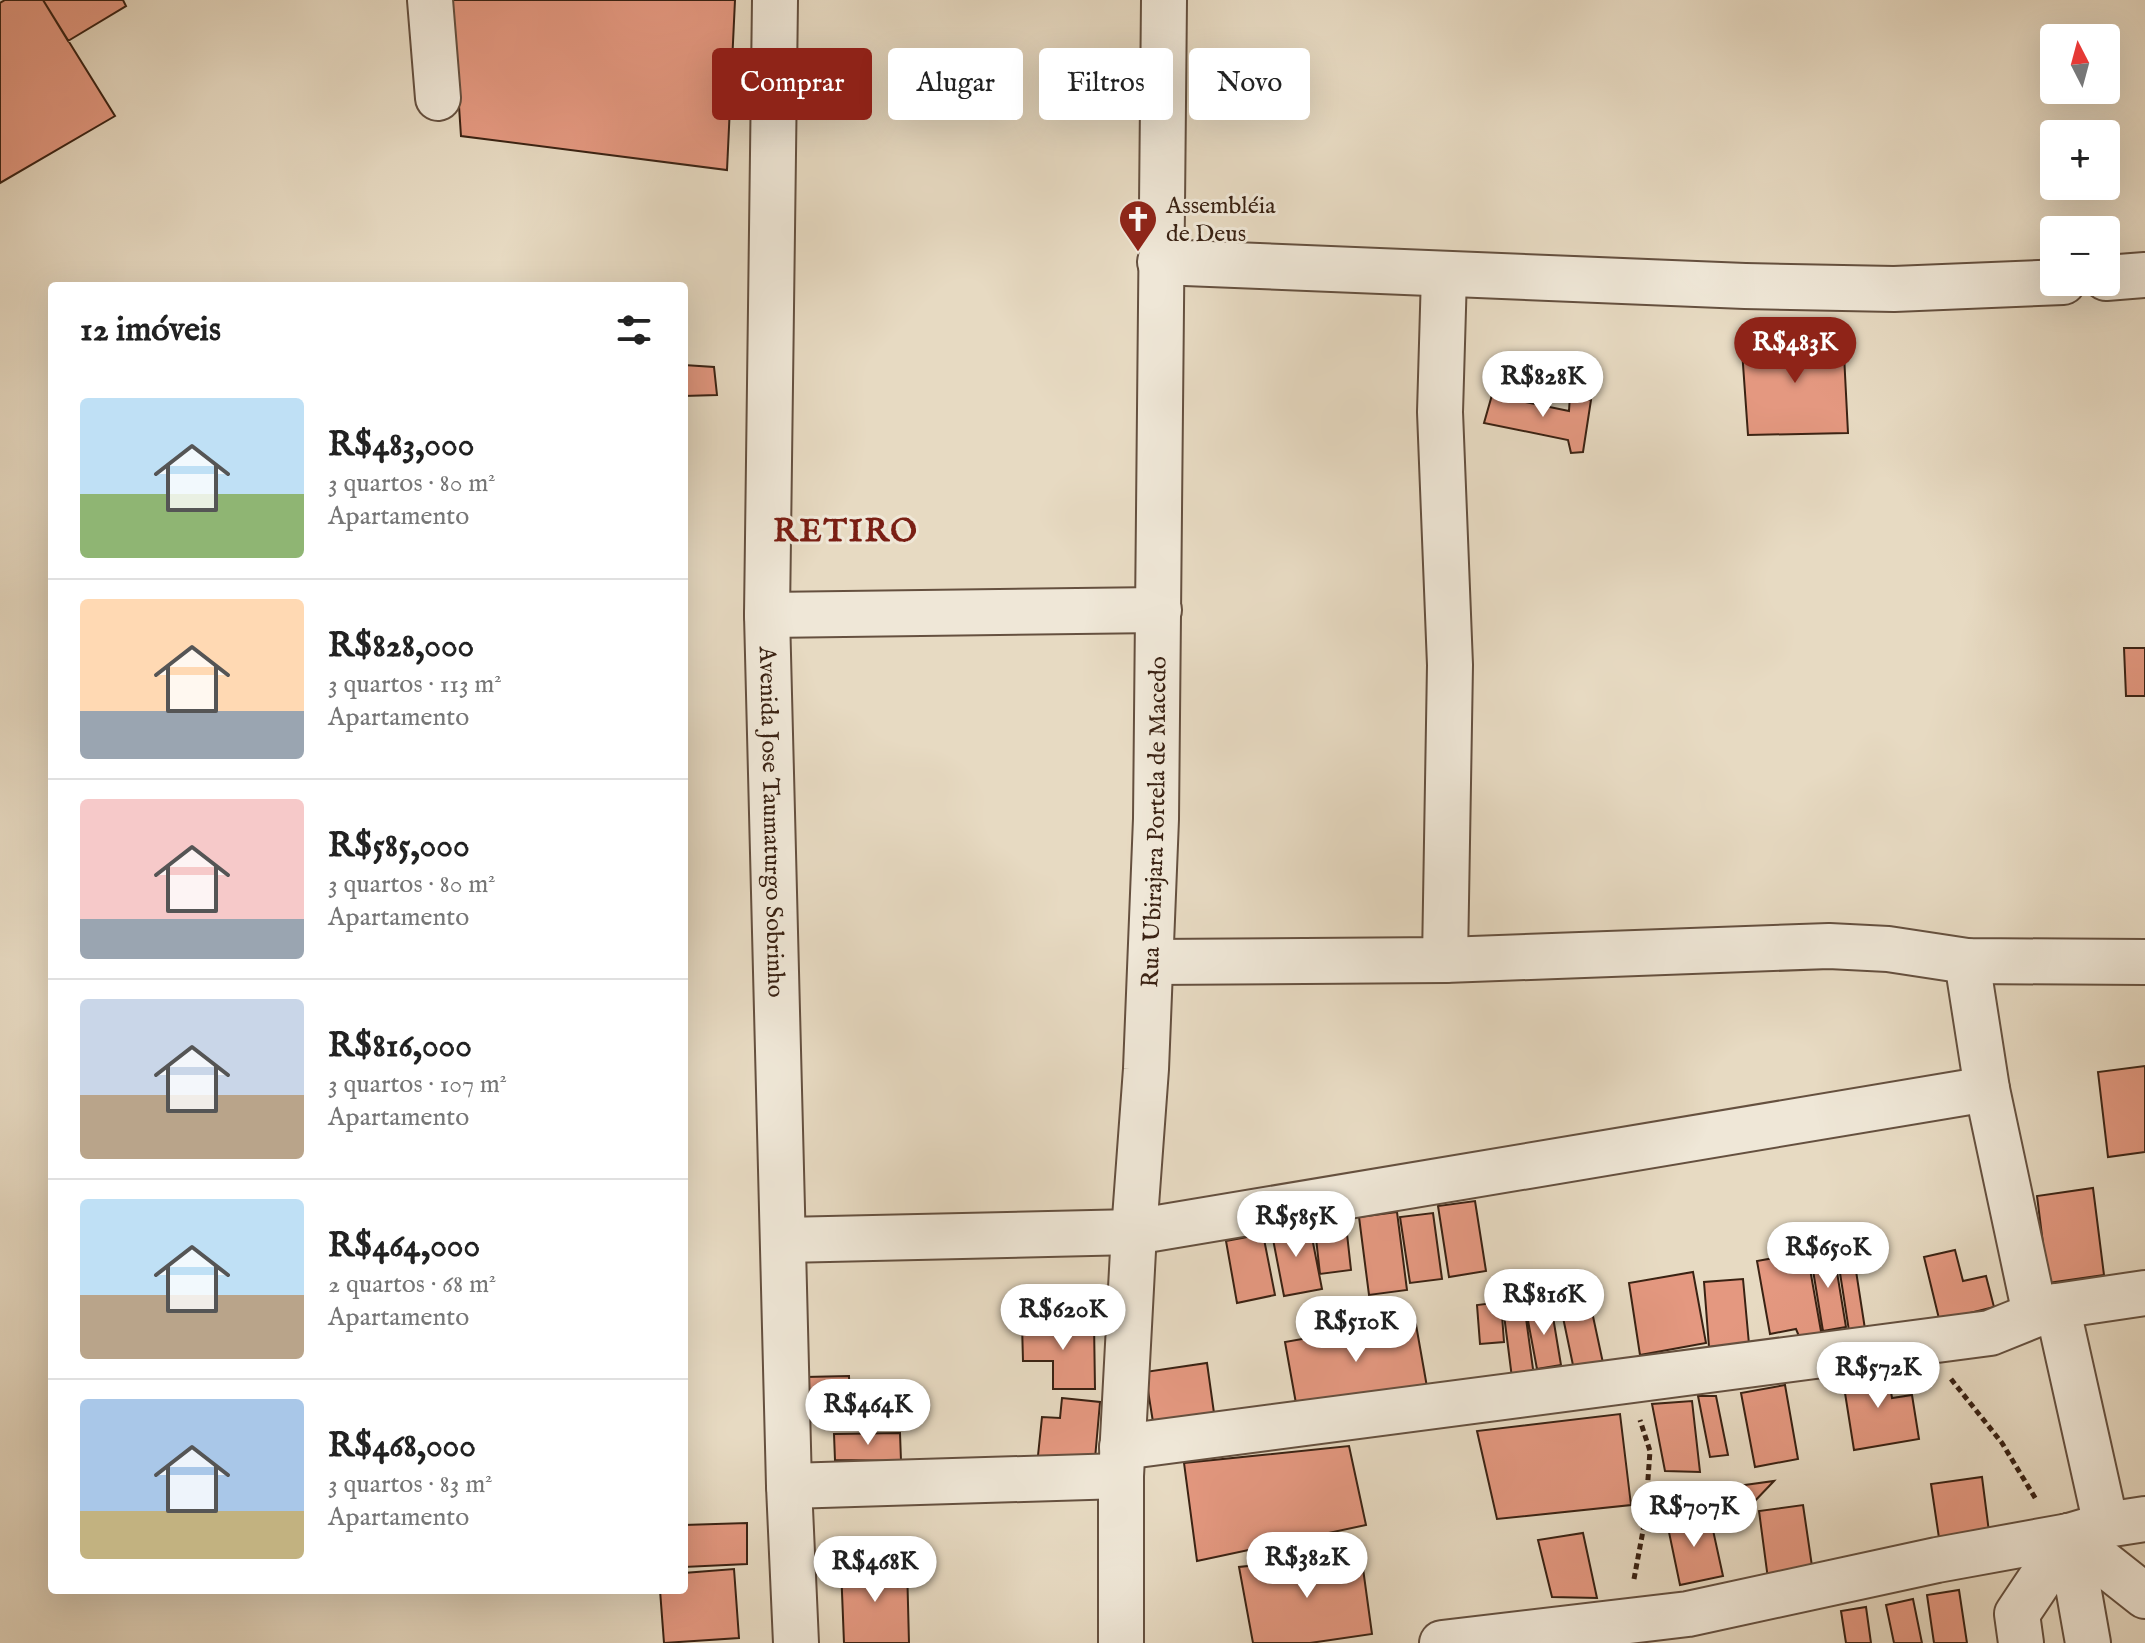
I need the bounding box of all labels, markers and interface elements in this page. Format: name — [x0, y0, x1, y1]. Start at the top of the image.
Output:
north arrow — [2040, 24, 2120, 104]
map controls — [2040, 24, 2120, 296]
chip: Comprar — [712, 48, 872, 120]
chip: Alugar — [888, 48, 1023, 120]
chip: Filtros — [1039, 48, 1173, 120]
chip: Novo — [1189, 48, 1310, 120]
button: + — [2040, 120, 2120, 200]
place label: Assembléia de Deus — [1165, 191, 1276, 250]
church icon: Assembléia de Deus — [1117, 198, 1159, 253]
button: − — [2040, 216, 2120, 296]
icon: filters — [612, 308, 656, 352]
text: 12 imóveis — [80, 309, 221, 352]
pin: R$483K — [1730, 317, 1860, 385]
text: R$483K — [1752, 326, 1838, 359]
pin: R$828K — [1478, 351, 1608, 419]
text: R$828K — [1500, 360, 1586, 393]
text: R$483,000 — [328, 424, 474, 467]
icon: home — [144, 430, 240, 526]
text: 3 quartos · 80 m² — [328, 467, 496, 500]
text: Apartamento — [328, 500, 469, 533]
district label: RETIRO — [773, 512, 919, 553]
text: R$828,000 — [328, 625, 474, 668]
icon: home — [144, 631, 240, 727]
street label: Avenida Jose Taumaturgo Sobrinho — [751, 645, 791, 998]
street label: Rua Ubirajara Portela de Macedo — [1135, 656, 1175, 988]
text: 3 quartos · 113 m² — [328, 668, 502, 701]
text: Apartamento — [328, 701, 469, 734]
text: R$585,000 — [328, 825, 470, 868]
icon: home — [144, 831, 240, 927]
text: 3 quartos · 80 m² — [328, 868, 496, 901]
text: Apartamento — [328, 901, 469, 934]
text: R$816,000 — [328, 1025, 472, 1068]
icon: home — [144, 1031, 240, 1127]
text: 3 quartos · 107 m² — [328, 1068, 507, 1101]
text: Apartamento — [328, 1101, 469, 1134]
pin: R$585K — [1231, 1191, 1361, 1259]
text: R$585K — [1255, 1200, 1337, 1233]
pin: R$650K — [1763, 1222, 1893, 1290]
text: R$464,000 — [328, 1225, 480, 1268]
icon: home — [144, 1231, 240, 1327]
text: R$650K — [1785, 1231, 1871, 1264]
text: 2 quartos · 68 m² — [328, 1268, 496, 1301]
pin: R$816K — [1479, 1269, 1609, 1337]
text: R$816K — [1502, 1278, 1586, 1311]
pin: R$620K — [998, 1284, 1128, 1352]
text: R$620K — [1019, 1293, 1107, 1326]
pin: R$510K — [1291, 1296, 1421, 1364]
text: Apartamento — [328, 1301, 469, 1334]
text: R$510K — [1314, 1305, 1398, 1338]
pin: R$572K — [1813, 1342, 1943, 1410]
text: R$572K — [1835, 1351, 1921, 1384]
pin: R$464K — [803, 1379, 933, 1447]
text: R$464K — [823, 1388, 913, 1421]
text: R$468,000 — [328, 1425, 476, 1468]
icon: home — [144, 1431, 240, 1527]
text: 3 quartos · 83 m² — [328, 1468, 493, 1501]
pin: R$707K — [1629, 1481, 1759, 1549]
text: R$707K — [1649, 1490, 1739, 1523]
text: Apartamento — [328, 1501, 469, 1534]
pin: R$382K — [1242, 1532, 1372, 1600]
pin: R$468K — [810, 1536, 940, 1604]
text: R$382K — [1265, 1541, 1349, 1574]
text: R$468K — [832, 1545, 918, 1578]

